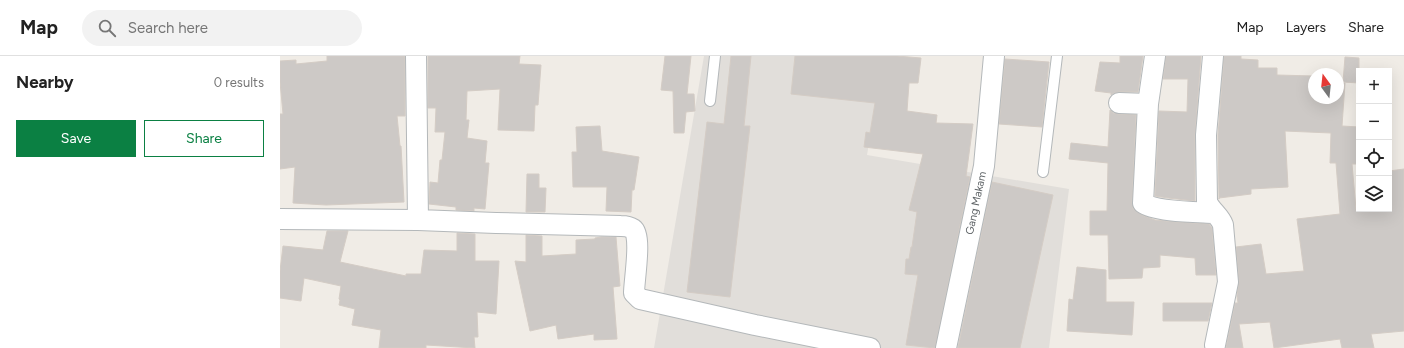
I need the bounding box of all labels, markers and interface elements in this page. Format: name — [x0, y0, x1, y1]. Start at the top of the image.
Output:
search box — [82, 10, 362, 46]
text: Map — [20, 16, 58, 39]
icon: search — [96, 17, 118, 39]
text: Search here — [128, 19, 208, 37]
text: Map — [1236, 19, 1264, 36]
text: Layers — [1286, 19, 1326, 36]
text: Share — [1348, 19, 1384, 36]
north arrow — [1308, 68, 1344, 104]
map controls — [1356, 68, 1392, 212]
button: + — [1356, 68, 1392, 104]
text: Nearby — [16, 72, 74, 92]
text: 0 results — [214, 75, 264, 90]
button: − — [1356, 104, 1392, 140]
button: Save — [16, 120, 136, 157]
button: Share — [144, 120, 264, 157]
button: locate — [1356, 140, 1392, 176]
street label: Gang Makam — [963, 170, 989, 236]
button: layers — [1356, 176, 1392, 212]

